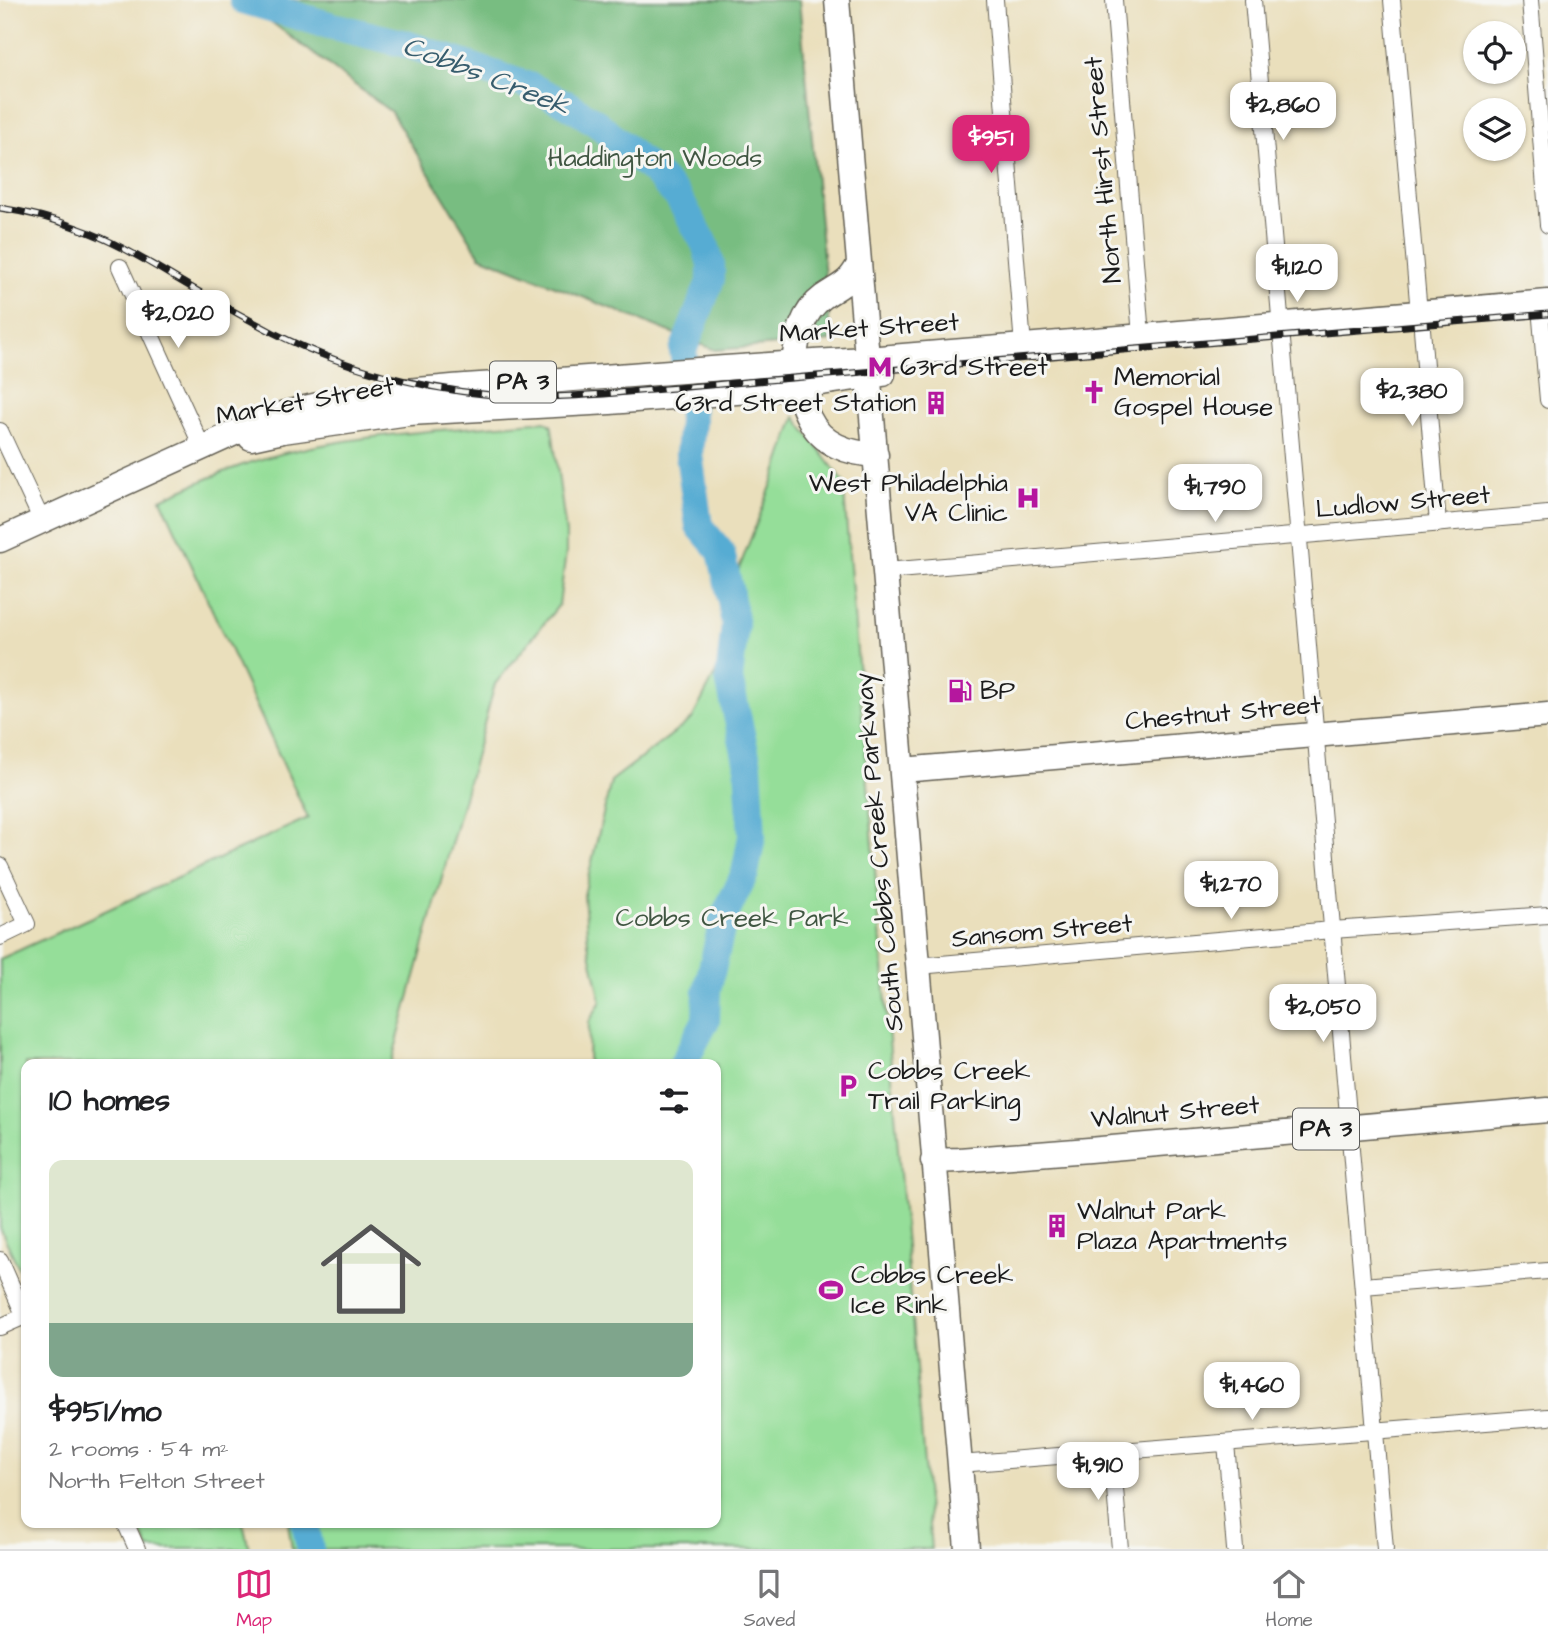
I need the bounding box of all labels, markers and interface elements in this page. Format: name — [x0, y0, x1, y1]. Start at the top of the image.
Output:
map controls — [1463, 21, 1526, 161]
button: locate — [1463, 21, 1526, 84]
water label: Cobbs Creek — [397, 26, 575, 126]
street label: North Hirst Street — [1075, 55, 1131, 285]
pin: $2,860 — [1226, 82, 1340, 142]
text: $2,860 — [1246, 89, 1320, 121]
button: layers — [1463, 98, 1526, 161]
pin: $951 — [950, 116, 1032, 175]
text: $951 — [968, 122, 1014, 154]
park label: Haddington Woods — [548, 140, 762, 178]
pin: $1,120 — [1240, 244, 1354, 304]
text: $1,120 — [1272, 251, 1322, 283]
pin: $2,020 — [121, 290, 235, 350]
text: $2,020 — [142, 297, 214, 329]
street label: Market Street — [778, 304, 961, 352]
place label: 63rd Street — [900, 349, 1048, 385]
metro station icon: 63rd Street — [866, 353, 894, 381]
place label: Memorial Gospel House — [1114, 359, 1273, 425]
road number: PA 3 — [490, 362, 556, 402]
street label: Market Street — [213, 368, 397, 434]
pin: $2,380 — [1355, 368, 1469, 428]
text: $2,380 — [1376, 375, 1448, 407]
church icon: Memorial Gospel House — [1080, 378, 1108, 406]
place label: 63rd Street Station — [675, 385, 916, 421]
building icon: 63rd Street Station — [922, 389, 950, 417]
pin: $1,790 — [1158, 464, 1272, 524]
place label: West Philadelphia VA Clinic — [809, 465, 1008, 531]
text: $1,790 — [1184, 471, 1246, 503]
street label: Ludlow Street — [1314, 476, 1492, 528]
hospital icon: West Philadelphia VA Clinic — [1014, 484, 1042, 512]
street label: South Cobbs Creek Parkway — [845, 671, 915, 1033]
place label: BP — [980, 673, 1015, 709]
fuel station icon: BP — [946, 677, 974, 705]
street label: Chestnut Street — [1124, 686, 1323, 739]
pin: $1,270 — [1174, 862, 1288, 921]
text: $1,270 — [1200, 868, 1262, 900]
park label: Cobbs Creek Park — [615, 900, 849, 936]
street label: Sansom Street — [950, 905, 1134, 957]
pin: $2,050 — [1266, 984, 1380, 1044]
text: $2,050 — [1285, 991, 1361, 1023]
place label: Cobbs Creek Trail Parking — [868, 1053, 1031, 1121]
parking icon: Cobbs Creek Trail Parking — [834, 1072, 862, 1100]
text: 10 homes — [49, 1080, 170, 1122]
icon: filters — [655, 1082, 693, 1120]
street label: Walnut Street — [1089, 1087, 1261, 1137]
road number: PA 3 — [1293, 1108, 1359, 1149]
place label: Walnut Park Plaza Apartments — [1077, 1193, 1288, 1259]
icon: home — [308, 1206, 434, 1332]
building icon: Walnut Park Plaza Apartments — [1043, 1212, 1071, 1240]
place label: Cobbs Creek Ice Rink — [851, 1257, 1014, 1323]
sports icon: Cobbs Creek Ice Rink — [817, 1276, 845, 1304]
pin: $1,460 — [1195, 1362, 1309, 1422]
text: $1,460 — [1220, 1369, 1284, 1401]
text: $951/mo — [49, 1391, 162, 1433]
text: 2 rooms · 54 m² — [49, 1433, 229, 1465]
pin: $1,910 — [1041, 1442, 1155, 1502]
text: $1,910 — [1073, 1449, 1123, 1481]
text: North Felton Street — [49, 1465, 265, 1497]
tab: Map — [235, 1565, 273, 1634]
tab: Saved — [743, 1565, 795, 1634]
tab: Home — [1266, 1565, 1313, 1634]

